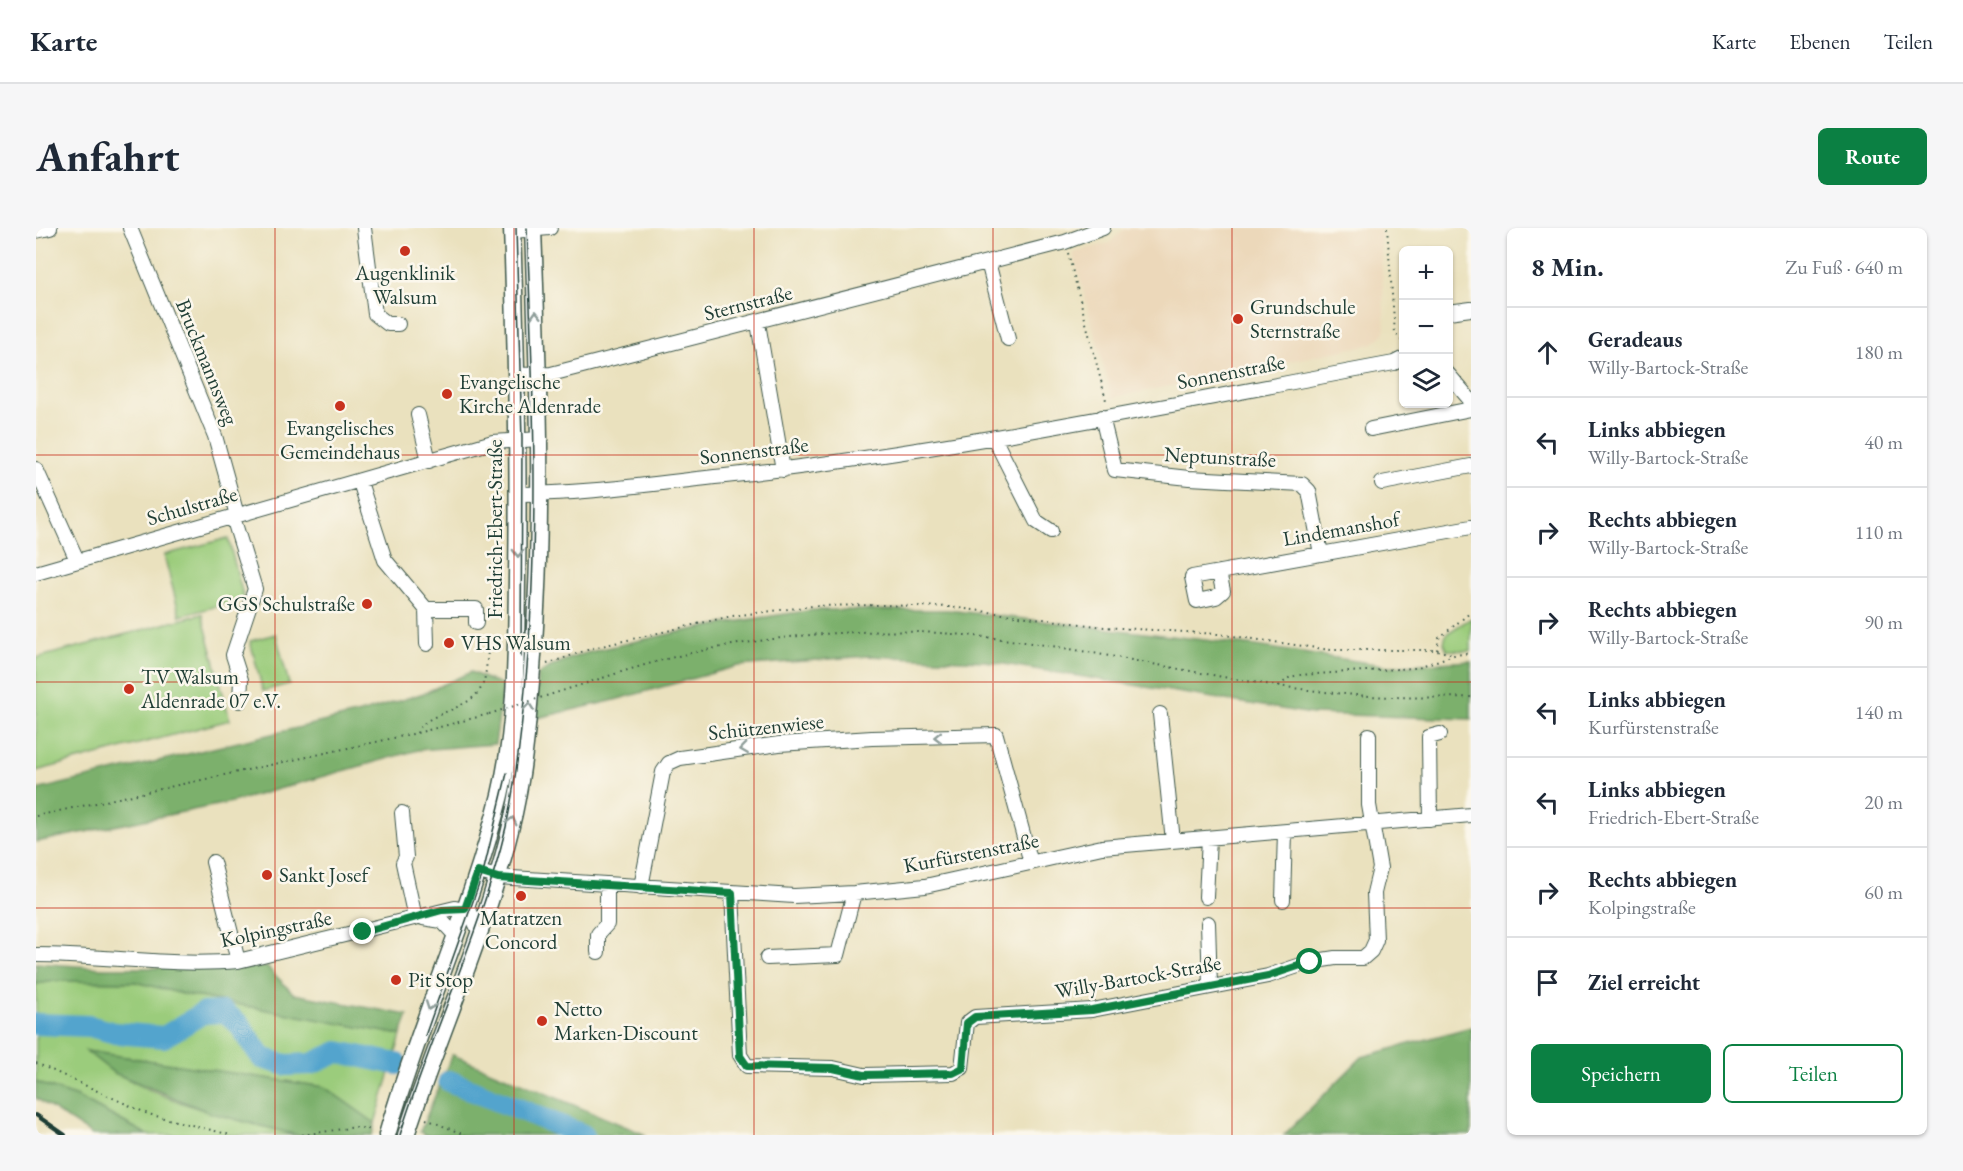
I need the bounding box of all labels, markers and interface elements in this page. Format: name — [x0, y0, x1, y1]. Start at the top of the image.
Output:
text: Karte — [30, 23, 97, 59]
text: Karte — [1712, 28, 1756, 55]
text: Ebenen — [1789, 28, 1850, 55]
text: Teilen — [1883, 28, 1933, 55]
button: Route — [1818, 128, 1927, 185]
text: Anfahrt — [36, 129, 179, 184]
marker: Augenklinik Walsum — [398, 244, 412, 258]
map controls — [1399, 246, 1453, 408]
button: + — [1399, 246, 1453, 300]
text: 8 Min. — [1531, 250, 1604, 284]
text: Zu Fuß · 640 m — [1785, 254, 1903, 280]
place label: Augenklinik Walsum — [354, 259, 456, 310]
street label: Sternstraße — [701, 279, 795, 327]
place label: Grundschule Sternstraße — [1250, 293, 1356, 344]
street label: Bruckmannsweg — [170, 295, 245, 430]
button: − — [1399, 300, 1453, 354]
one-way arrow — [530, 311, 542, 320]
marker: Grundschule Sternstraße — [1231, 312, 1245, 326]
text: Geradeaus — [1588, 325, 1682, 354]
icon: ahead — [1531, 336, 1564, 369]
text: 180 m — [1855, 339, 1903, 365]
street label: Sonnenstraße — [1175, 348, 1287, 395]
button: layers — [1399, 354, 1453, 408]
text: Willy-Bartock-Straße — [1588, 354, 1748, 380]
place label: Evangelische Kirche Aldenrade — [459, 368, 601, 419]
marker: Evangelische Kirche Aldenrade — [440, 387, 454, 401]
marker: Evangelisches Gemeindehaus — [333, 399, 347, 413]
place label: Evangelisches Gemeindehaus — [280, 414, 400, 465]
text: Links abbiegen — [1588, 415, 1726, 444]
icon: left — [1531, 426, 1564, 459]
text: 40 m — [1864, 429, 1903, 455]
street label: Sonnenstraße — [698, 430, 810, 471]
street label: Friedrich-Ebert-Straße — [481, 439, 508, 619]
street label: Neptunstraße — [1163, 440, 1277, 473]
text: Willy-Bartock-Straße — [1588, 444, 1748, 470]
street label: Schulstraße — [144, 480, 240, 531]
street label: Lindemanshof — [1281, 505, 1404, 552]
text: Rechts abbiegen — [1588, 505, 1737, 534]
icon: right — [1531, 516, 1564, 549]
text: 110 m — [1855, 519, 1903, 545]
text: Willy-Bartock-Straße — [1588, 534, 1748, 560]
one-way arrow — [511, 548, 524, 557]
place label: GGS Schulstraße — [218, 590, 355, 617]
text: Rechts abbiegen — [1588, 595, 1737, 624]
marker: GGS Schulstraße — [360, 597, 374, 611]
icon: right — [1531, 606, 1564, 639]
text: 90 m — [1864, 609, 1903, 635]
text: Willy-Bartock-Straße — [1588, 624, 1748, 650]
place label: VHS Walsum — [461, 629, 571, 656]
marker: VHS Walsum — [442, 636, 456, 650]
place label: TV Walsum Aldenrade 07 e.V. — [140, 663, 281, 714]
marker: TV Walsum Aldenrade 07 e.V. — [122, 682, 136, 696]
text: Links abbiegen — [1588, 685, 1726, 714]
icon: left — [1531, 696, 1564, 729]
text: 140 m — [1855, 699, 1903, 725]
one-way arrow — [522, 703, 535, 712]
street label: Schützenwiese — [707, 707, 825, 746]
text: Kurfürstenstraße — [1588, 714, 1719, 740]
one-way arrow — [934, 731, 943, 743]
one-way arrow — [739, 743, 748, 755]
text: Links abbiegen — [1588, 775, 1726, 804]
icon: left — [1531, 786, 1564, 819]
text: 20 m — [1864, 789, 1903, 815]
text: Friedrich-Ebert-Straße — [1588, 804, 1759, 830]
one-way arrow — [505, 816, 518, 826]
street label: Kurfürstenstraße — [901, 826, 1041, 879]
place label: Sankt Josef — [279, 861, 370, 888]
text: Rechts abbiegen — [1588, 865, 1737, 894]
marker: Sankt Josef — [260, 868, 274, 882]
icon: right — [1531, 876, 1564, 909]
text: 60 m — [1864, 879, 1903, 905]
marker: Matratzen Concord — [514, 889, 528, 903]
text: Kolpingstraße — [1588, 894, 1696, 920]
street label: Kolpingstraße — [218, 904, 334, 953]
place label: Matratzen Concord — [480, 904, 562, 955]
route end — [349, 918, 375, 944]
route start — [1296, 948, 1322, 974]
street label: Willy-Bartock-Straße — [1053, 949, 1223, 1004]
place label: Pit Stop — [408, 966, 473, 993]
icon: arrive — [1531, 966, 1564, 999]
text: Ziel erreicht — [1588, 968, 1700, 997]
marker: Pit Stop — [389, 973, 403, 987]
place label: Netto Marken-Discount — [554, 995, 698, 1046]
one-way arrow — [424, 1000, 437, 1011]
marker: Netto Marken-Discount — [535, 1014, 549, 1028]
button: Speichern — [1531, 1044, 1711, 1103]
button: Teilen — [1723, 1044, 1903, 1103]

